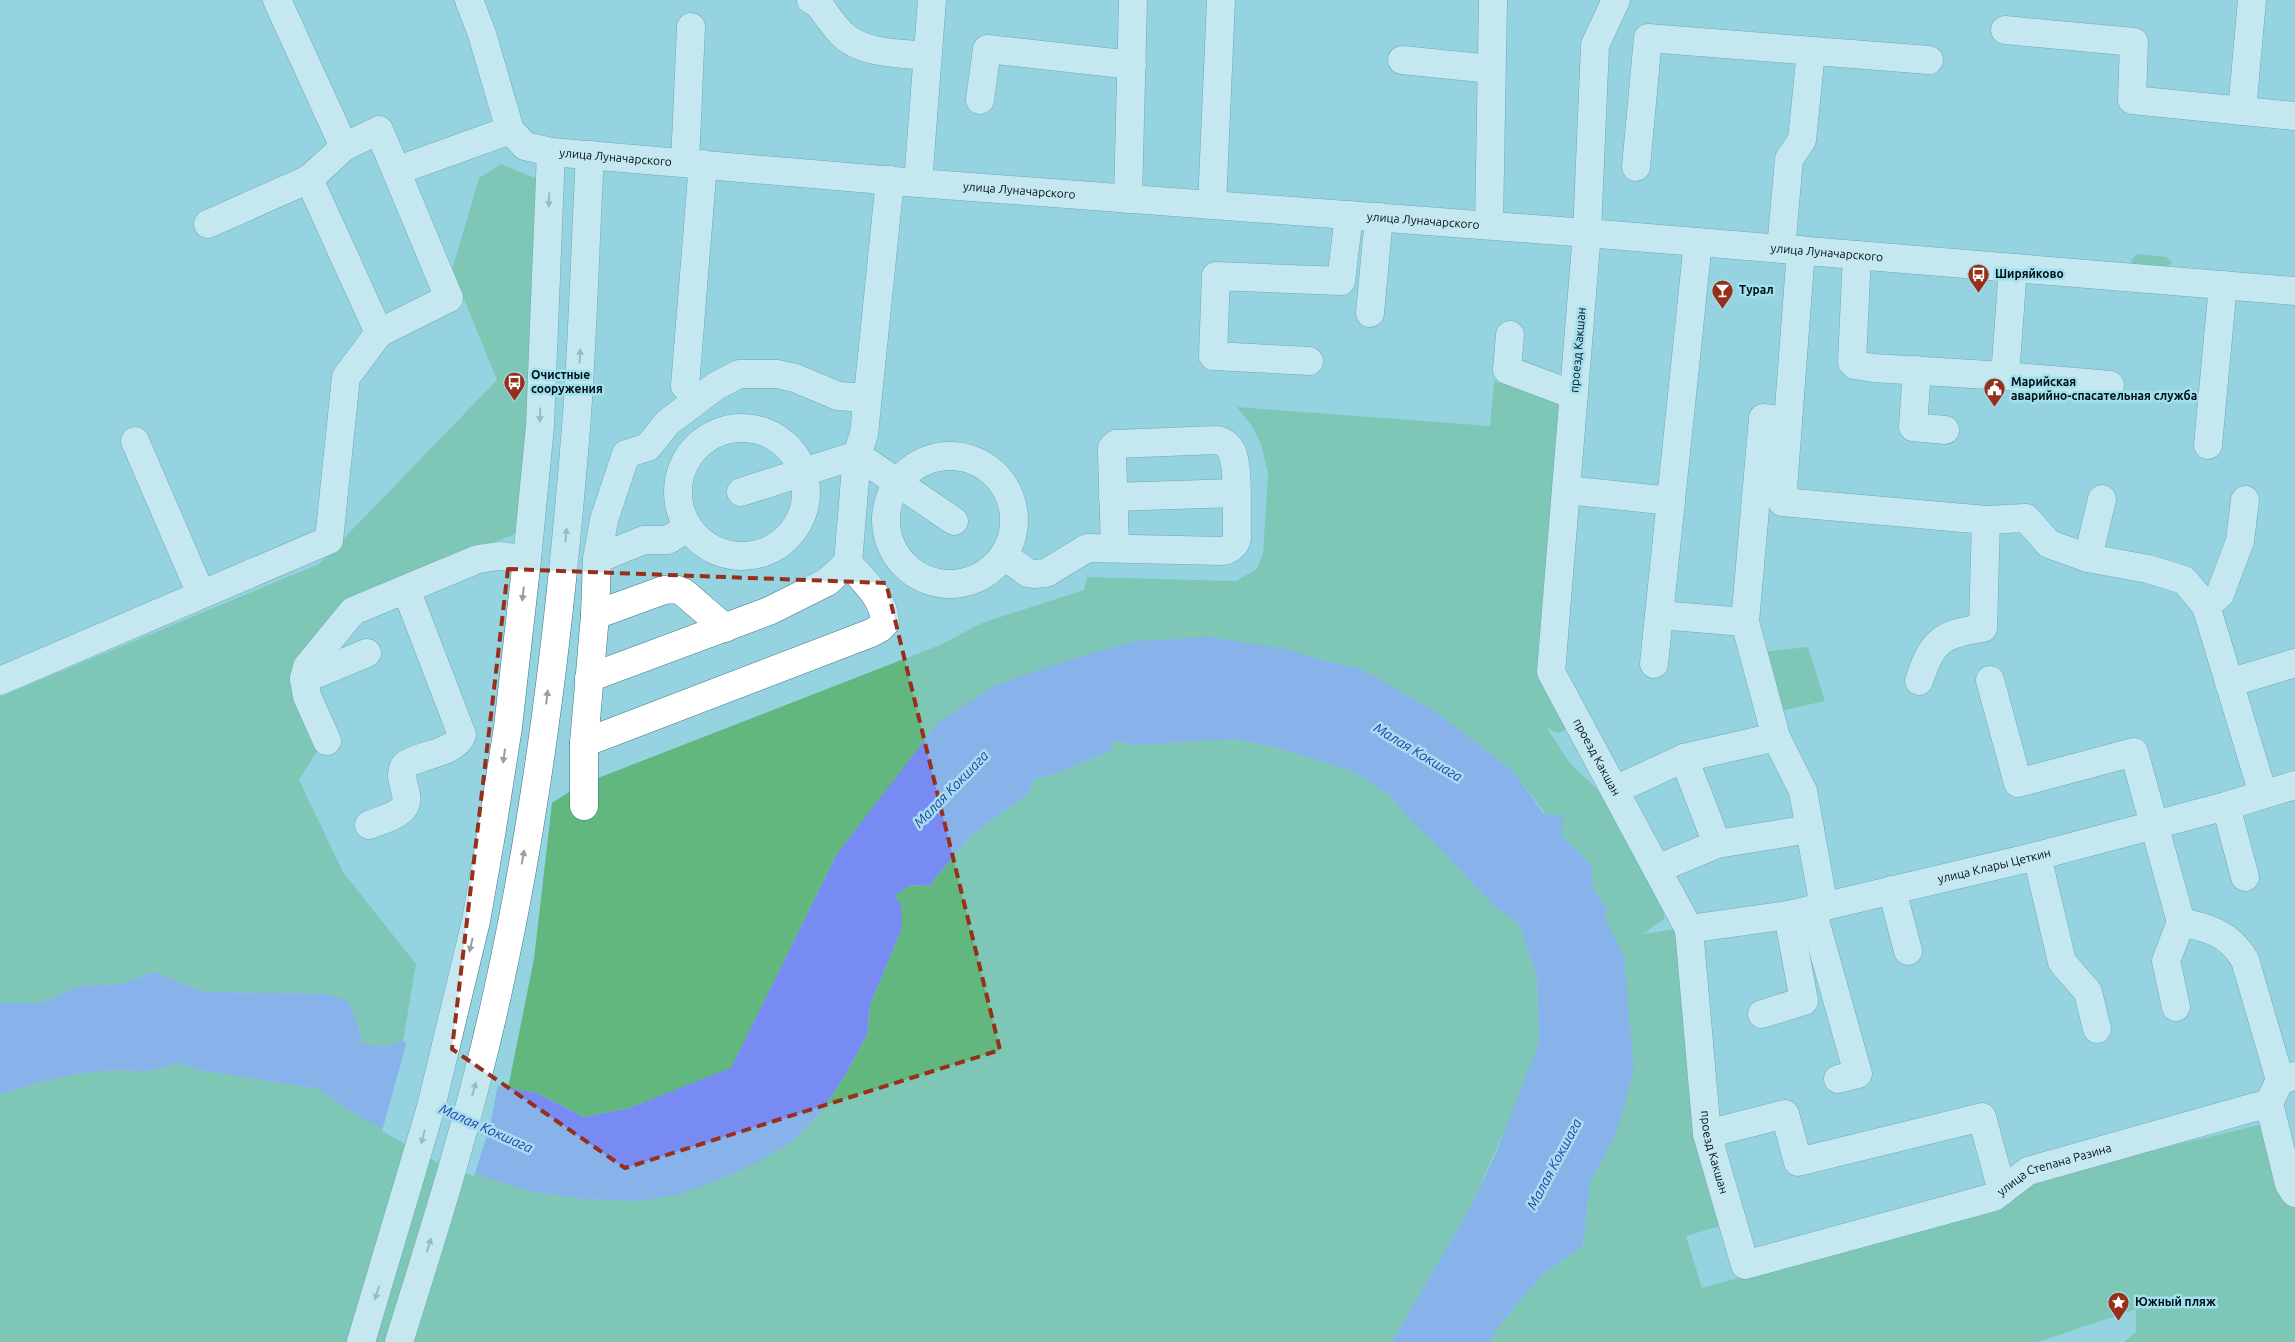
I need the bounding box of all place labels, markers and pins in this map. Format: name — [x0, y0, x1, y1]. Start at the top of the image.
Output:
bus stop icon: Ширяйково — [1967, 262, 1991, 293]
place label: Ширяйково — [1995, 267, 2064, 280]
bar icon: Турал — [1711, 278, 1735, 309]
place label: Турал — [1739, 283, 1774, 296]
place label: Очистные сооружения — [531, 368, 603, 395]
bus stop icon: Очистные сооружения — [503, 370, 527, 401]
place label: Марийская аварийно-спасательная служба — [2011, 375, 2197, 402]
public building icon: Марийская аварийно-спасательная служба — [1983, 377, 2007, 408]
place icon: Южный пляж — [2107, 1290, 2131, 1321]
place label: Южный пляж — [2135, 1295, 2216, 1308]

